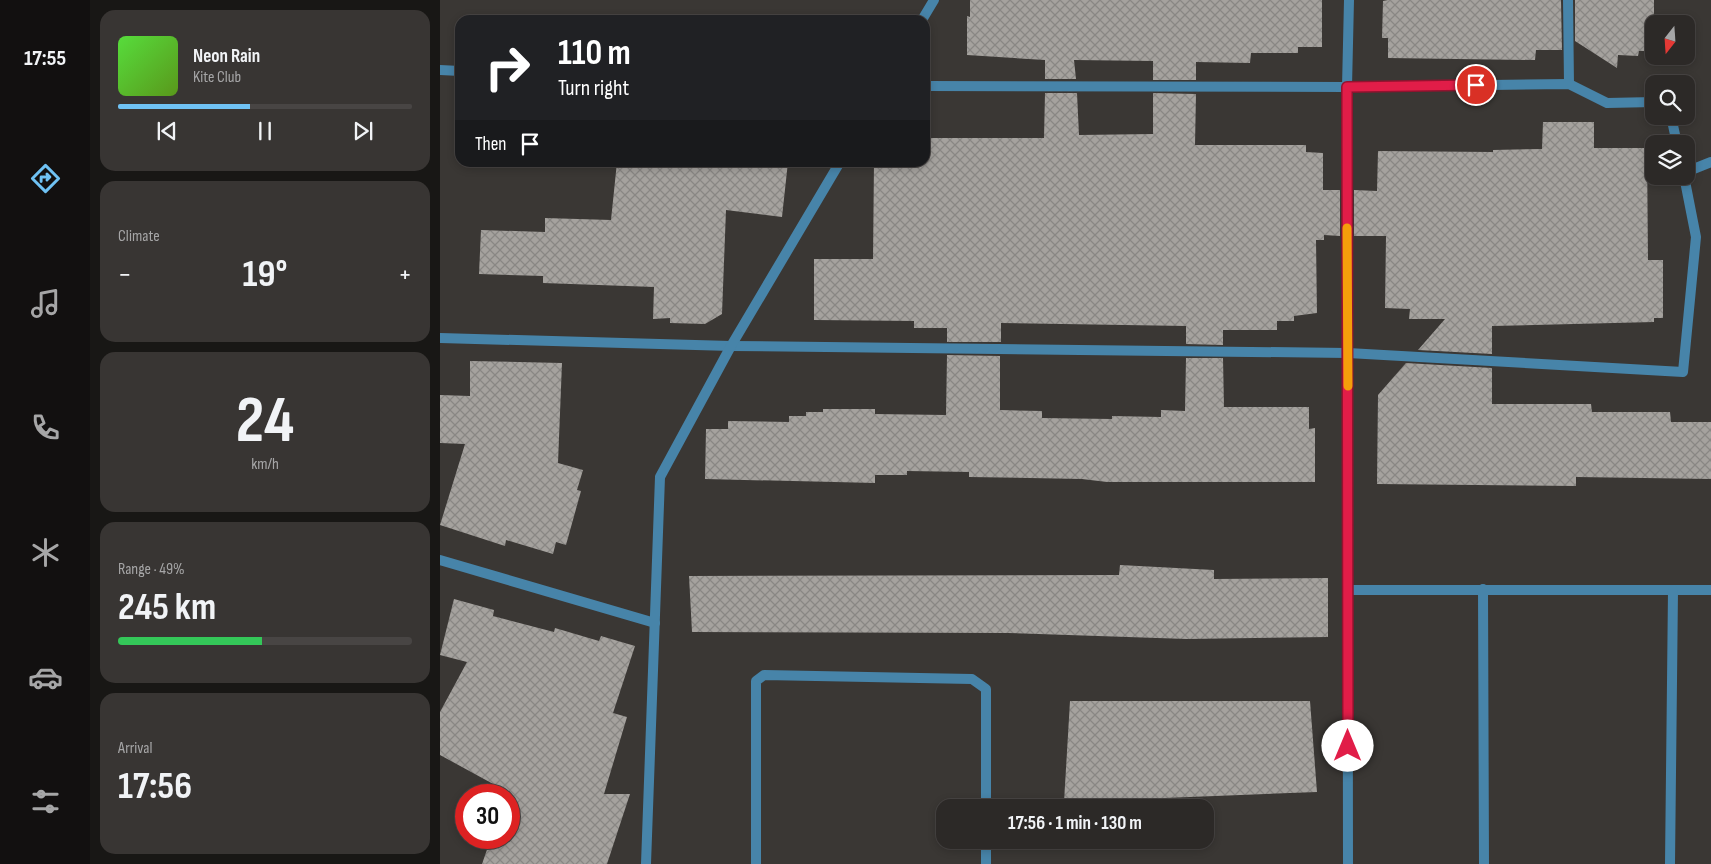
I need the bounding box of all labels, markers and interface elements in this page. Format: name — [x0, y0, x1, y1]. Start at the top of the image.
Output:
north arrow — [1645, 15, 1695, 65]
map controls — [1645, 15, 1695, 185]
text: 110 m — [558, 32, 631, 75]
icon: right — [475, 35, 540, 100]
text: 17:55 — [24, 45, 66, 72]
text: Neon Rain — [193, 45, 260, 68]
pin — [1455, 64, 1497, 106]
text: Kite Club — [193, 68, 241, 87]
icon: arrive — [1462, 71, 1490, 99]
text: Turn right — [558, 75, 629, 102]
button: search — [1645, 75, 1695, 125]
icon: previous — [153, 117, 181, 145]
icon: pause — [251, 117, 279, 145]
icon: next — [349, 117, 377, 145]
icon: arrive — [516, 130, 544, 158]
text: Then — [475, 133, 506, 156]
button: layers — [1645, 135, 1695, 185]
icon: directions — [28, 161, 63, 196]
text: Climate — [118, 227, 160, 246]
text: 19° — [243, 252, 287, 297]
text: − — [118, 258, 132, 291]
text: + — [398, 258, 412, 291]
icon: music — [28, 286, 63, 321]
text: 24 — [236, 383, 294, 461]
icon: phone — [28, 410, 63, 445]
text: km/h — [251, 455, 279, 474]
icon: climate — [28, 535, 63, 570]
text: Range · 49% — [118, 560, 185, 579]
text: 245 km — [118, 585, 216, 630]
icon: car — [28, 660, 63, 695]
position arrow — [1321, 719, 1373, 771]
text: Arrival — [118, 739, 152, 758]
text: 17:56 — [118, 764, 192, 809]
icon: filters — [28, 784, 63, 819]
speed limit sign: 30 — [455, 784, 520, 849]
text: 17:56 · 1 min · 130 m — [1008, 812, 1142, 835]

